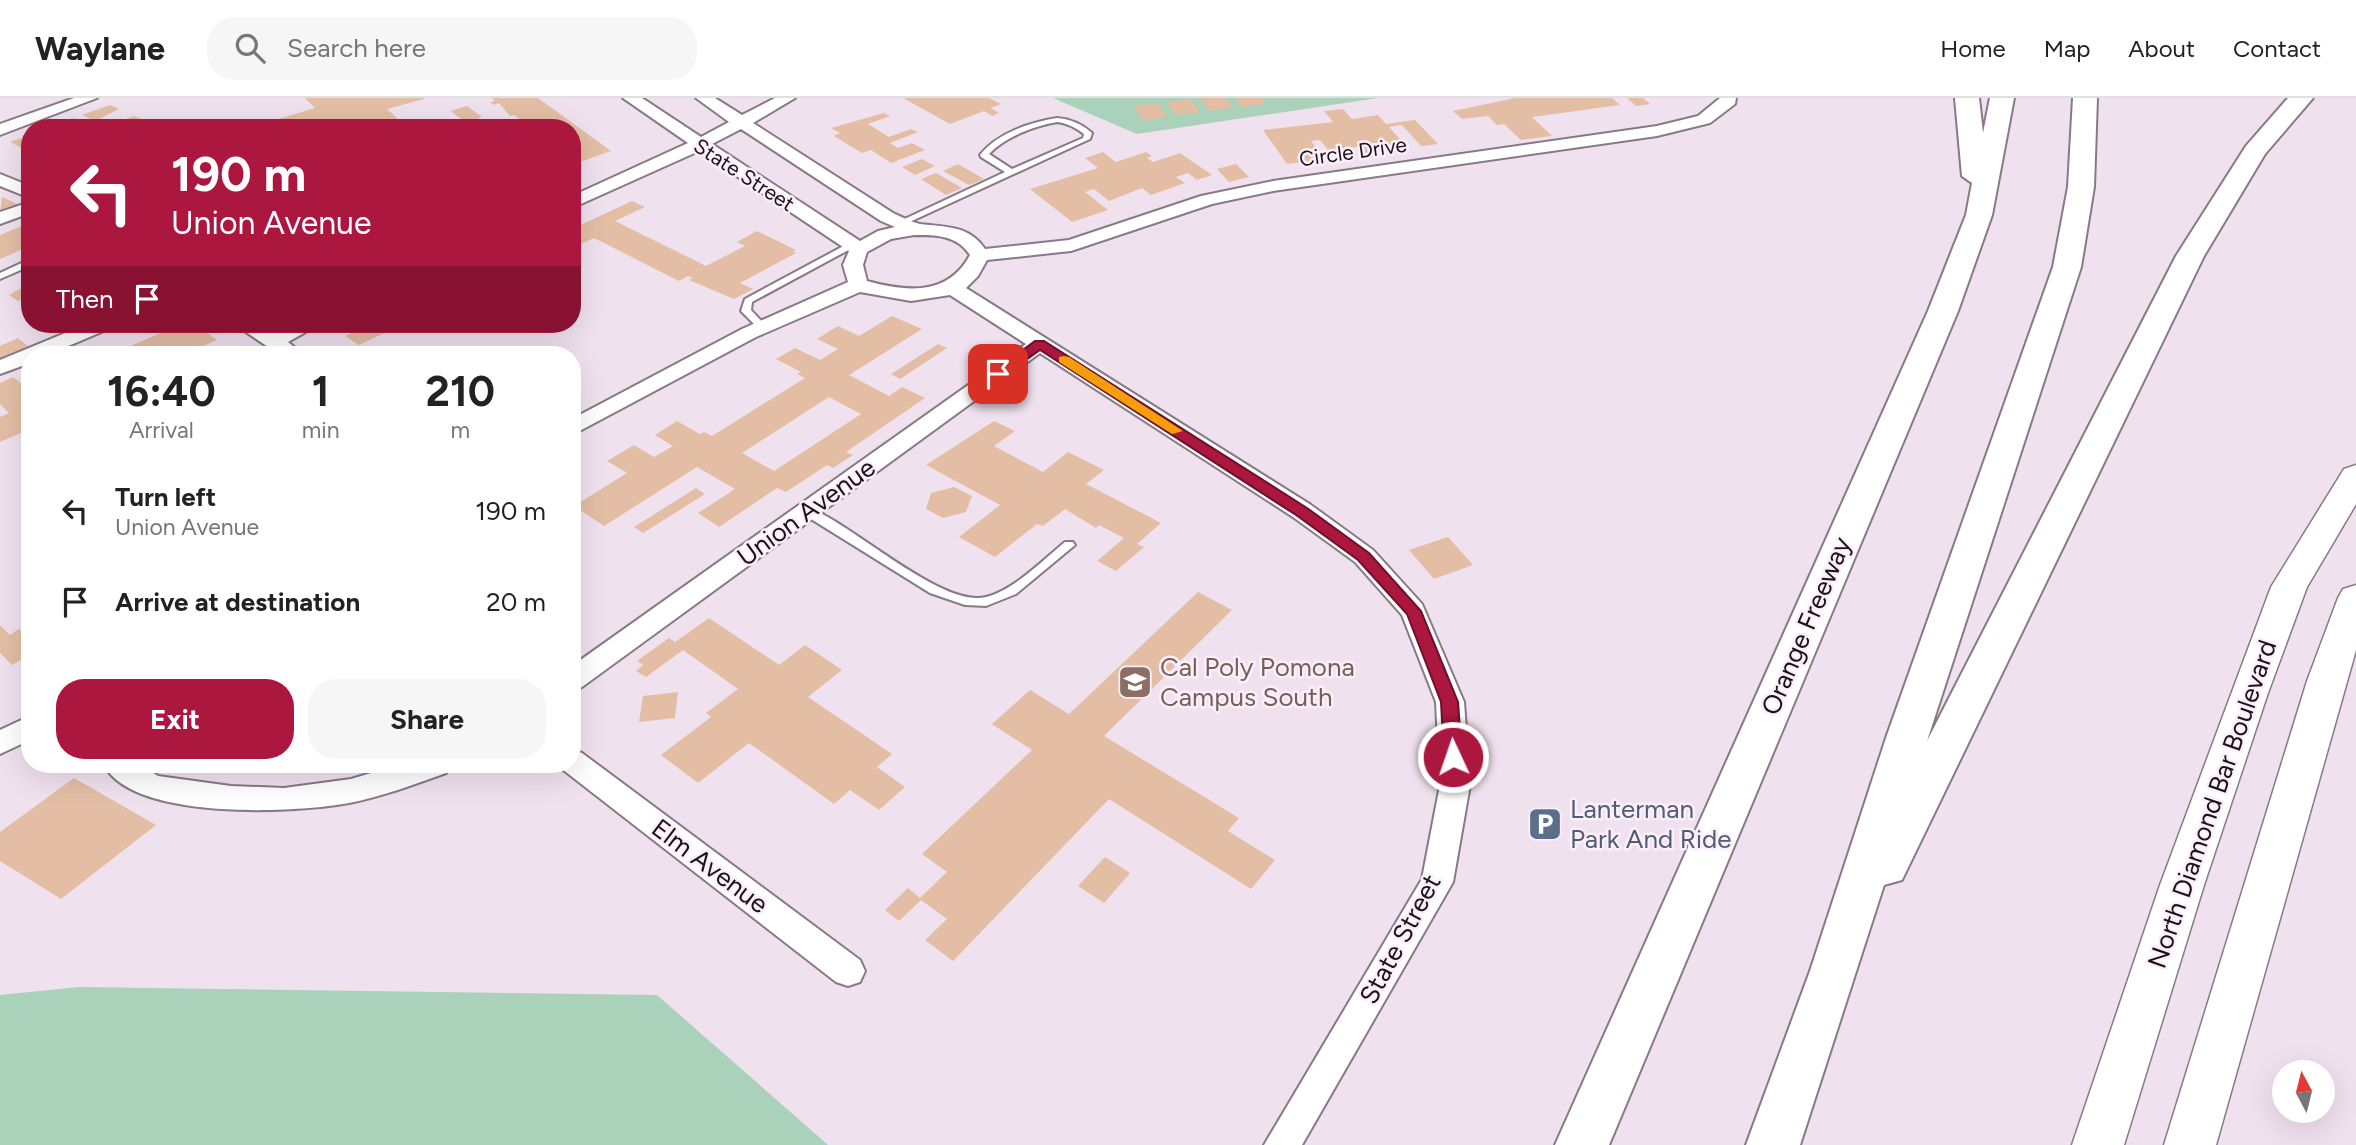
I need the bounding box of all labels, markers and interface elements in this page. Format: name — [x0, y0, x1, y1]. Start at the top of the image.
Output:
search box — [207, 17, 697, 80]
text: Waylane — [35, 29, 165, 68]
icon: search — [231, 29, 269, 67]
text: Search here — [287, 32, 426, 64]
text: Home — [1940, 34, 2006, 63]
text: Map — [2044, 34, 2090, 63]
text: About — [2128, 34, 2195, 63]
text: Contact — [2233, 34, 2321, 63]
street label: Circle Drive — [1298, 132, 1408, 171]
street label: State Street — [689, 133, 799, 216]
text: 190 m — [171, 144, 306, 203]
icon: left — [56, 147, 147, 238]
text: Union Avenue — [171, 204, 371, 242]
icon: arrive — [128, 280, 166, 318]
text: Then — [56, 283, 114, 315]
pin — [968, 344, 1028, 404]
icon: arrive — [979, 355, 1017, 393]
text: 16:40 — [107, 366, 216, 417]
text: 1 — [312, 366, 329, 417]
text: 210 — [426, 366, 495, 417]
text: Arrival — [129, 416, 194, 444]
text: min — [302, 416, 340, 444]
text: m — [450, 416, 470, 444]
street label: Union Avenue — [731, 451, 881, 573]
text: Turn left — [115, 481, 216, 513]
icon: left — [56, 492, 94, 530]
text: 190 m — [475, 495, 546, 527]
text: Union Avenue — [115, 513, 259, 541]
street label: Orange Freeway — [1754, 532, 1858, 720]
icon: arrive — [56, 583, 94, 621]
text: Arrive at destination — [115, 586, 360, 618]
text: 20 m — [486, 586, 546, 618]
street label: North Diamond Bar Boulevard — [2141, 636, 2283, 972]
place label: Cal Poly Pomona Campus South — [1160, 651, 1355, 713]
school or university icon: Cal Poly Pomona Campus South — [1116, 663, 1154, 701]
button: Exit — [56, 679, 294, 759]
button: Share — [308, 679, 546, 759]
position arrow — [1416, 720, 1490, 794]
place label: Lanterman Park And Ride — [1570, 793, 1731, 855]
parking icon: Lanterman Park And Ride — [1526, 805, 1564, 843]
street label: Elm Avenue — [645, 812, 775, 920]
street label: State Street — [1353, 869, 1448, 1009]
north arrow — [2272, 1060, 2334, 1124]
map controls — [2272, 1060, 2335, 1123]

